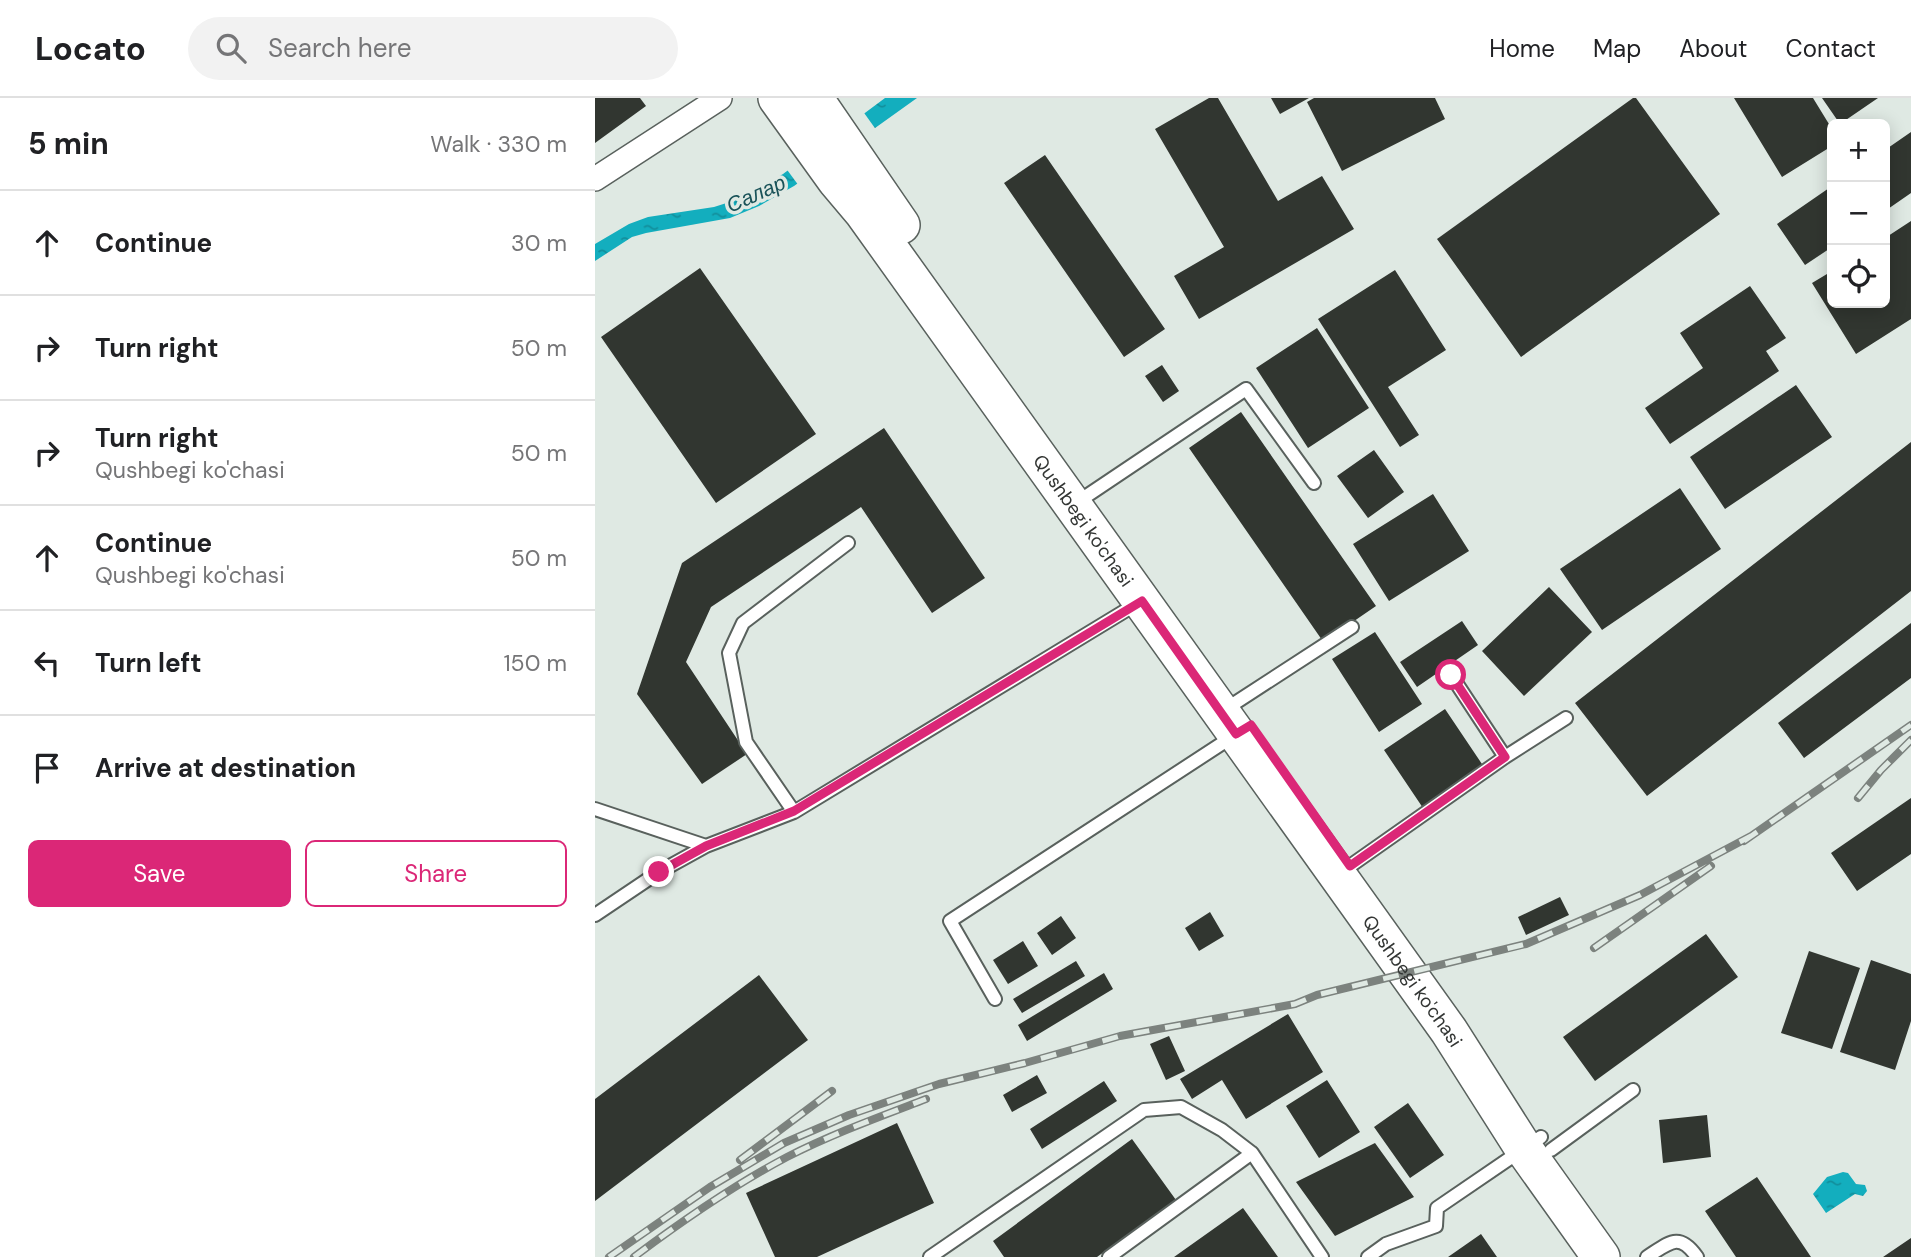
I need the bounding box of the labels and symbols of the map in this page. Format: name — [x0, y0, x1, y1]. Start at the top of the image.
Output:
water label: Салар — [722, 169, 790, 219]
street label: Qushbegi ko'chasi — [1027, 450, 1139, 592]
route start — [1435, 659, 1466, 690]
route end — [643, 856, 674, 887]
street label: Qushbegi ko'chasi — [1357, 910, 1468, 1052]

